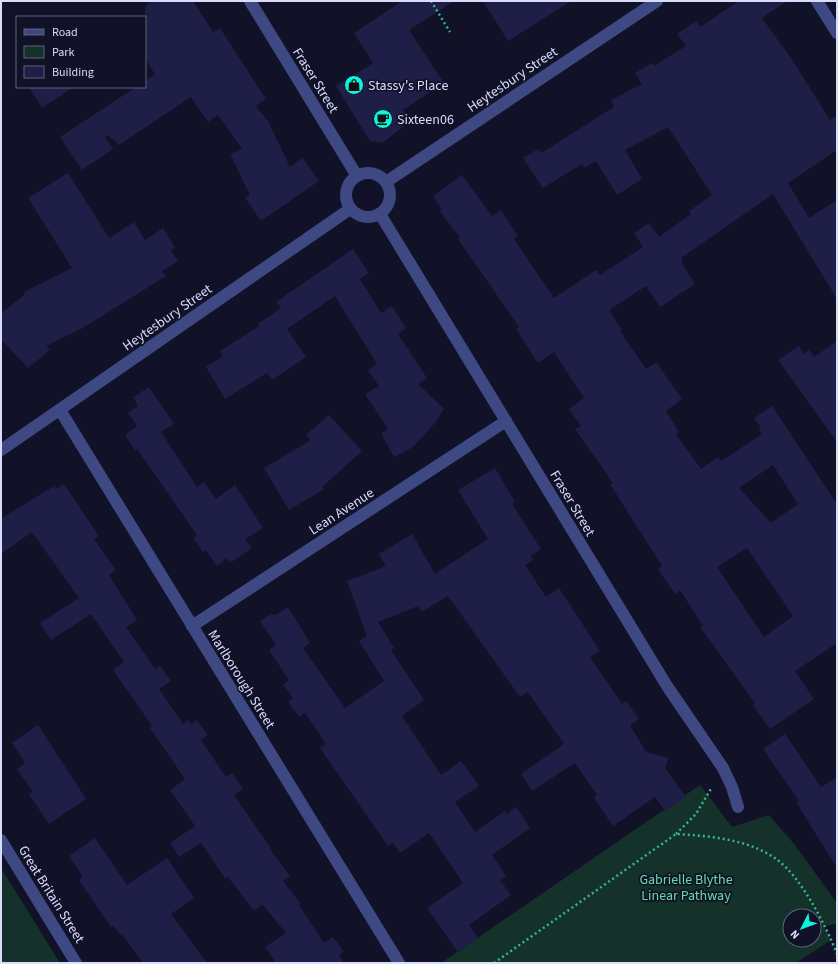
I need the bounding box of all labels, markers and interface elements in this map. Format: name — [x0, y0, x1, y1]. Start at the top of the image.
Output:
legend — [16, 16, 146, 88]
text: Road — [52, 24, 78, 41]
street label: Heytesbury Street — [463, 42, 562, 117]
text: Park — [52, 44, 74, 61]
street label: Fraser Street — [287, 44, 343, 117]
text: Building — [52, 64, 94, 81]
shop icon: Stassy's Place — [343, 74, 365, 96]
place label: Stassy's Place — [368, 76, 448, 96]
cafe icon: Sixteen06 — [372, 108, 394, 130]
place label: Sixteen06 — [397, 110, 454, 130]
street label: Heytesbury Street — [119, 279, 217, 356]
street label: Fraser Street — [545, 467, 600, 541]
street label: Lean Avenue — [305, 483, 378, 540]
street label: Marlborough Street — [203, 626, 280, 733]
street label: Great Britain Street — [13, 842, 89, 947]
park label: Gabrielle Blythe Linear Pathway — [639, 870, 733, 906]
north arrow — [782, 908, 822, 948]
text: N — [787, 927, 803, 942]

